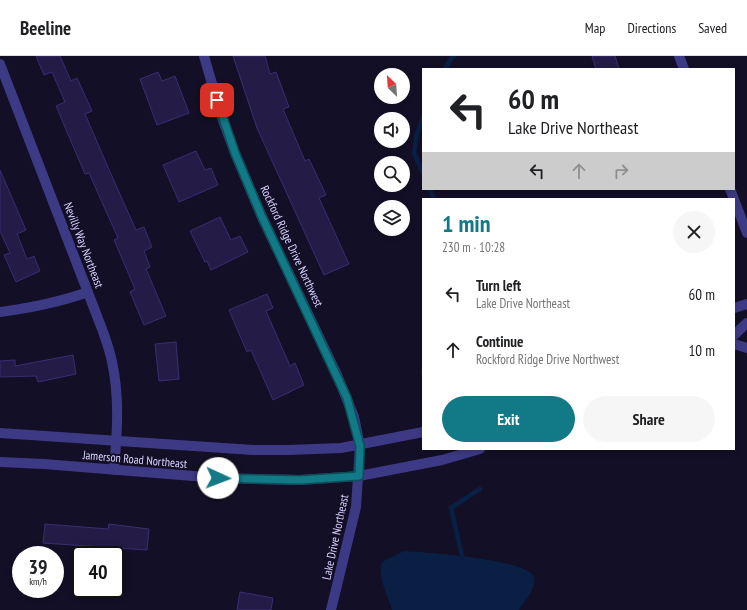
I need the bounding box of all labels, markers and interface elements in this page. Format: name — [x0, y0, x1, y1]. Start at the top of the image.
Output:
text: Beeline — [20, 16, 71, 40]
text: Map — [585, 19, 605, 37]
text: Directions — [627, 19, 676, 37]
text: Saved — [698, 19, 727, 37]
north arrow — [374, 68, 410, 104]
map controls — [374, 68, 410, 236]
text: 60 m — [508, 80, 559, 117]
pin — [200, 83, 234, 117]
icon: left — [442, 84, 494, 136]
icon: arrive — [206, 89, 228, 111]
button: sound — [374, 112, 410, 148]
text: Lake Drive Northeast — [508, 116, 638, 139]
button: search — [374, 156, 410, 192]
icon: left — [526, 160, 548, 182]
icon: ahead — [568, 160, 590, 182]
icon: right — [610, 160, 632, 182]
street label: Rockford Ridge Drive Northwest — [257, 183, 327, 310]
street label: Nevilly Way Northeast — [61, 200, 107, 291]
button: layers — [374, 200, 410, 236]
text: 1 min — [442, 208, 490, 239]
button: close — [673, 211, 715, 253]
text: 230 m · 10:28 — [442, 239, 505, 256]
text: Turn left — [476, 276, 521, 295]
icon: left — [442, 283, 464, 305]
text: 60 m — [689, 285, 715, 304]
text: Lake Drive Northeast — [476, 295, 570, 312]
text: Continue — [476, 332, 523, 351]
icon: ahead — [442, 339, 464, 361]
text: 10 m — [689, 341, 715, 360]
text: Rockford Ridge Drive Northwest — [476, 351, 619, 368]
button: Exit — [442, 396, 575, 442]
button: Share — [583, 396, 715, 442]
street label: Jamerson Road Northeast — [81, 447, 189, 471]
position arrow — [197, 457, 239, 499]
street label: Lake Drive Northeast — [319, 492, 352, 581]
speed limit sign: 40 — [72, 546, 124, 598]
text: 39 — [28, 554, 48, 580]
text: km/h — [29, 575, 47, 588]

